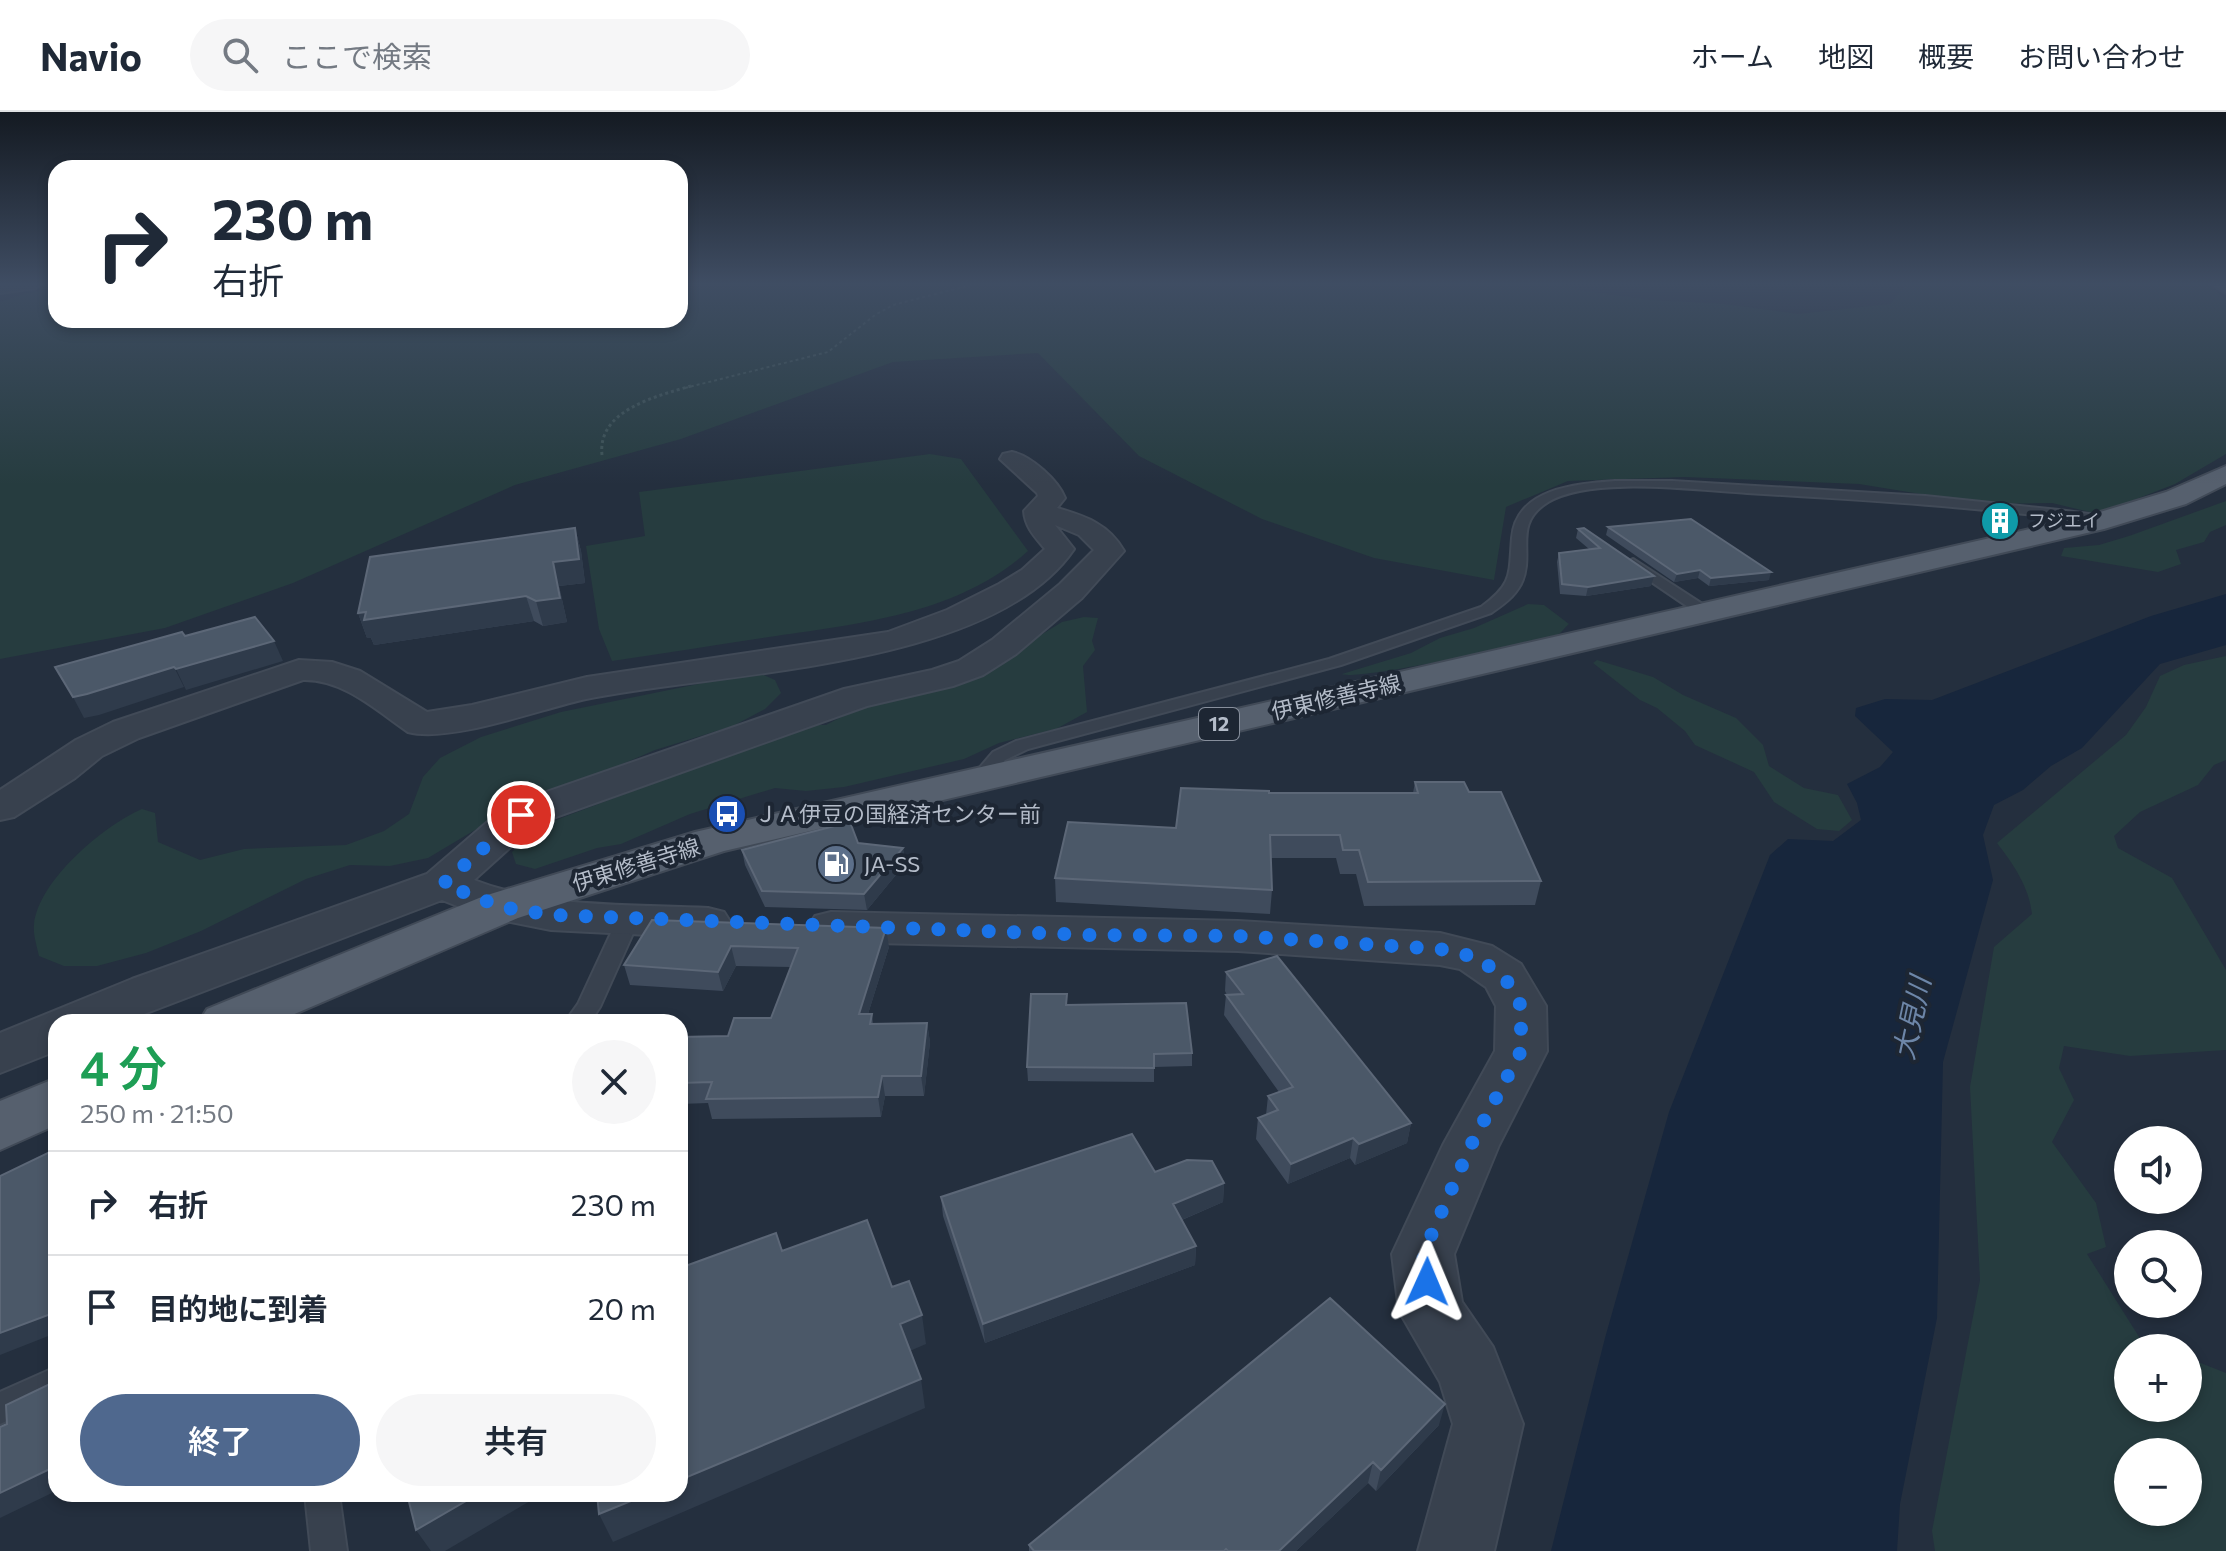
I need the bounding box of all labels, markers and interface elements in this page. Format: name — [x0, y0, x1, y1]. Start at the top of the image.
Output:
search box — [190, 19, 750, 91]
text: Navio — [40, 32, 142, 79]
icon: search — [218, 33, 262, 77]
text: ここで検索 — [282, 37, 432, 74]
text: ホーム — [1691, 39, 1774, 73]
text: 地図 — [1818, 39, 1874, 73]
text: 概要 — [1918, 39, 1974, 73]
text: お問い合わせ — [2018, 39, 2186, 73]
text: 230 m — [212, 183, 373, 252]
icon: right — [80, 192, 184, 296]
text: 右折 — [212, 257, 284, 301]
building icon: フジエイ — [1979, 500, 2021, 542]
place label: フジエイ — [2028, 509, 2100, 531]
street label: 伊東修善寺線 — [1269, 669, 1403, 725]
road number: 12 — [1199, 708, 1239, 740]
pin — [487, 781, 555, 849]
icon: arrive — [499, 793, 543, 837]
bus stop icon: ＪＡ伊豆の国経済センター前 — [706, 793, 748, 835]
place label: ＪＡ伊豆の国経済センター前 — [755, 800, 1041, 827]
street label: 伊東修善寺線 — [569, 832, 703, 897]
fuel station icon: JA-SS — [815, 843, 857, 885]
place label: JA-SS — [864, 850, 920, 877]
water label: 大見川 — [1886, 970, 1937, 1062]
text: 4 分 — [80, 1037, 166, 1096]
button: close — [572, 1040, 656, 1124]
text: 250 m · 21:50 — [80, 1097, 234, 1128]
map controls — [2114, 1126, 2202, 1526]
button: sound — [2114, 1126, 2202, 1214]
icon: right — [80, 1181, 124, 1225]
text: 右折 — [148, 1185, 208, 1222]
text: 230 m — [571, 1185, 656, 1222]
button: search — [2114, 1230, 2202, 1318]
position arrow — [1385, 1240, 1469, 1324]
icon: arrive — [80, 1285, 124, 1329]
text: 目的地に到着 — [148, 1289, 328, 1326]
text: 20 m — [588, 1289, 656, 1326]
button: + — [2114, 1334, 2202, 1422]
button: 終了 — [80, 1394, 360, 1486]
button: 共有 — [376, 1394, 656, 1486]
button: − — [2114, 1438, 2202, 1526]

